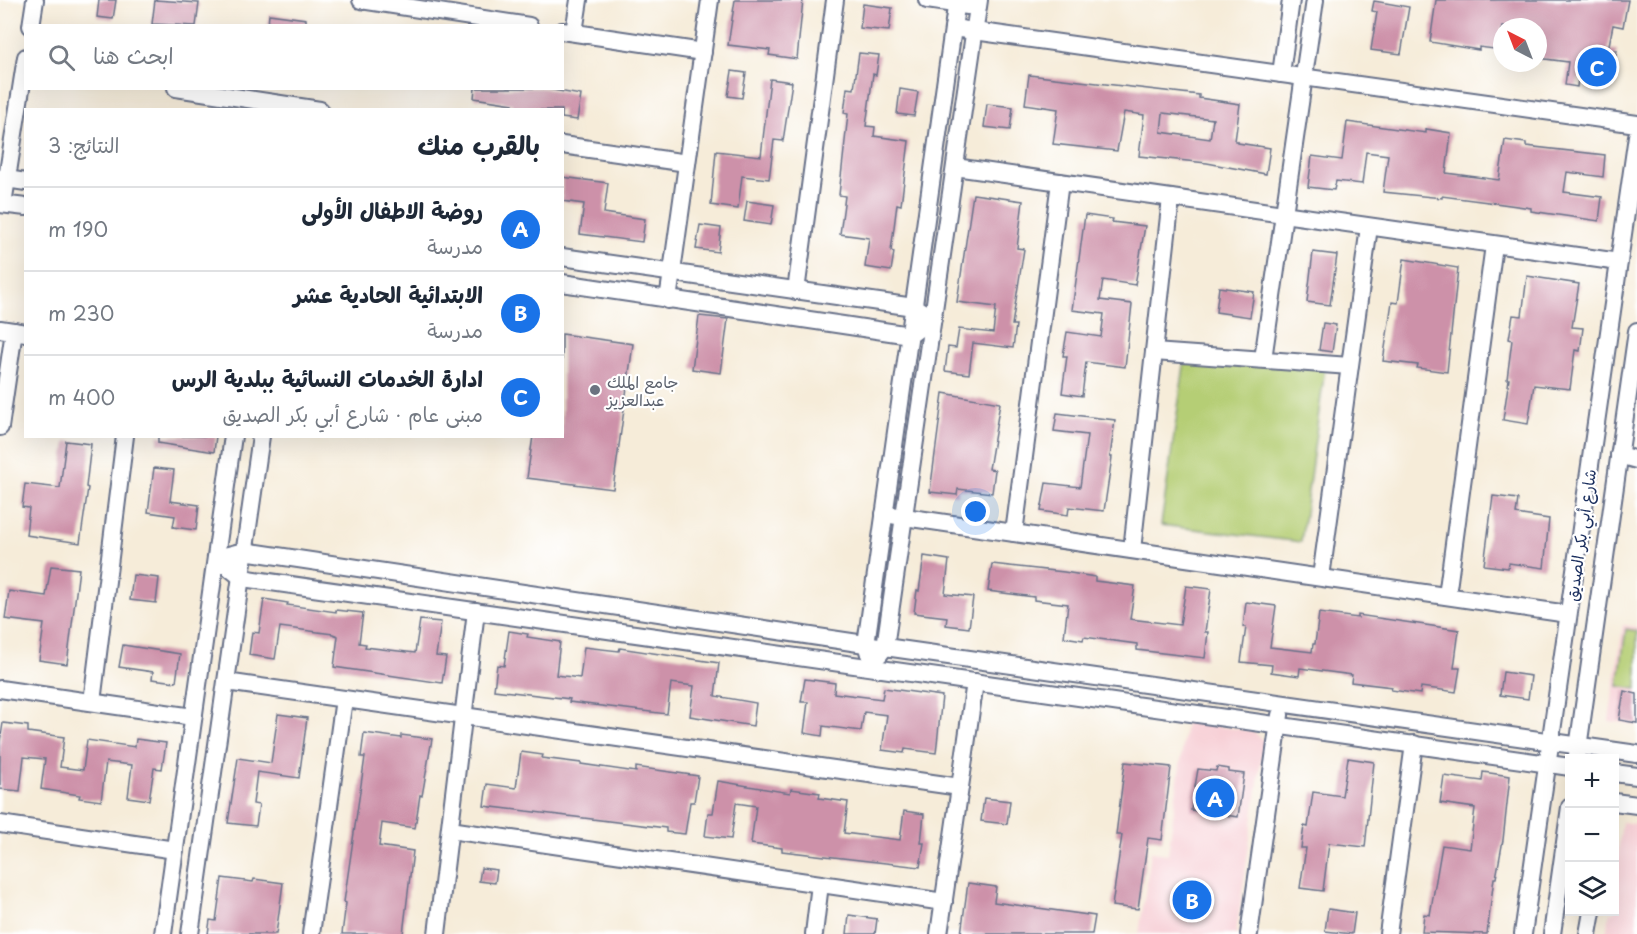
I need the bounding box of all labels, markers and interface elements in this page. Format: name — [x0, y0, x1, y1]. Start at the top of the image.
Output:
north arrow — [1493, 18, 1547, 72]
search box — [24, 24, 564, 90]
text: ابحث هنا — [93, 38, 174, 71]
icon: search — [45, 41, 78, 74]
pin: C — [1578, 44, 1616, 90]
text: بالقرب منك — [418, 125, 540, 164]
text: النتائج: 3 — [48, 130, 120, 160]
text: روضة الاطفال الأولى — [301, 193, 483, 226]
text: 190 m — [48, 214, 108, 244]
text: A — [513, 214, 528, 244]
text: مدرسة — [427, 231, 483, 261]
text: الابتدائية الحادية عشر — [293, 277, 483, 310]
text: 230 m — [48, 298, 114, 328]
text: B — [514, 298, 527, 328]
text: مدرسة — [427, 315, 483, 345]
text: ادارة الخدمات النسائية ببلدية الرس — [172, 361, 483, 394]
place label: جامع الملك عبدالعزيز — [605, 369, 678, 411]
text: 400 m — [48, 382, 115, 412]
text: C — [513, 382, 528, 412]
marker: جامع الملك عبدالعزيز — [588, 383, 602, 397]
text: مبنى عام · شارع أبي بكر الصديق — [223, 399, 483, 429]
street label: شارع أبي بكر الصديق — [1559, 467, 1605, 603]
your location — [961, 497, 990, 526]
map controls — [1565, 754, 1619, 916]
button: + — [1565, 754, 1619, 808]
pin: A — [1196, 776, 1234, 820]
button: − — [1565, 808, 1619, 862]
button: layers — [1565, 862, 1619, 916]
pin: B — [1172, 878, 1212, 922]

